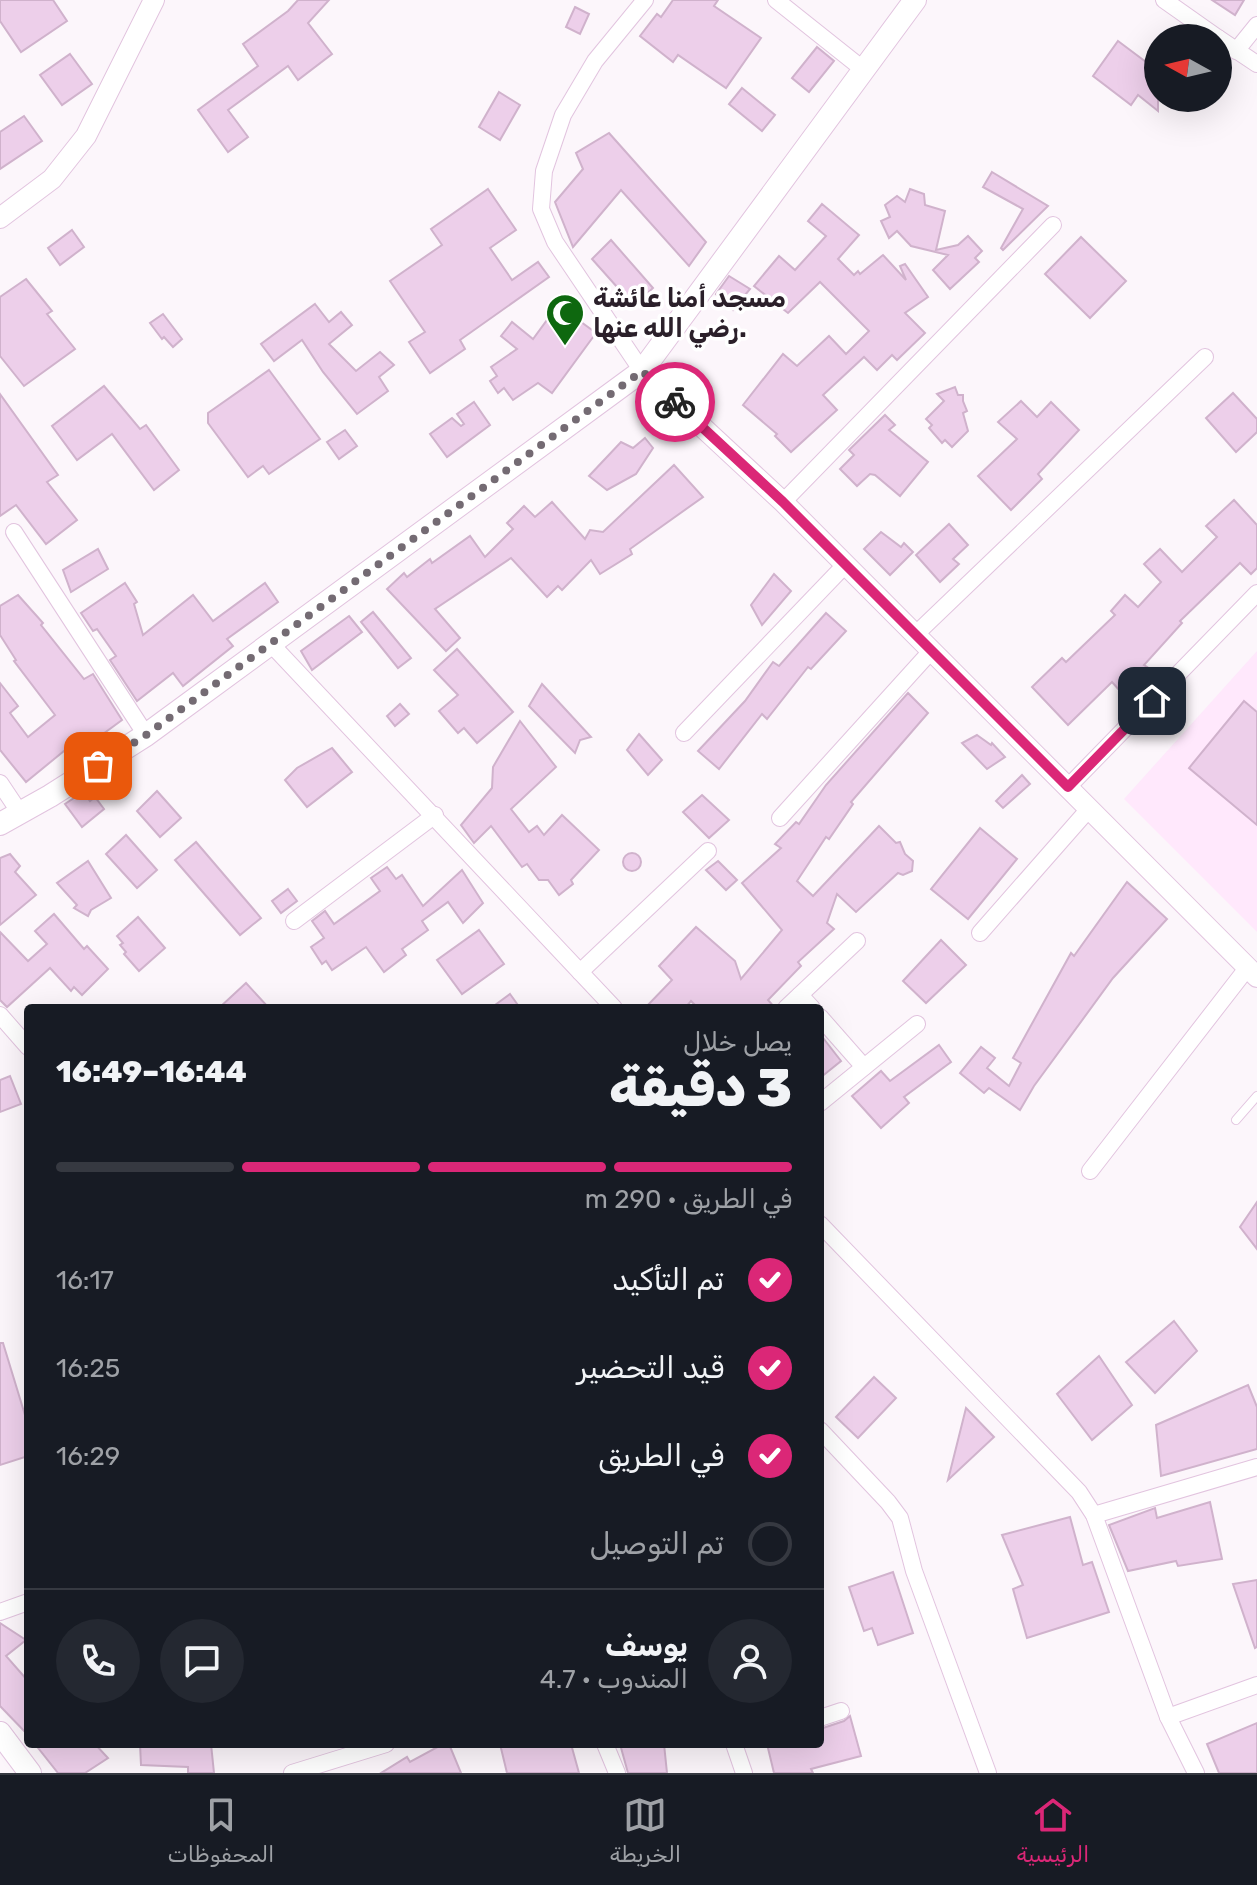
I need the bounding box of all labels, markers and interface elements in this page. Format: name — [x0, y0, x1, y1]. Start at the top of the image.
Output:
north arrow — [1144, 24, 1232, 112]
map controls — [1144, 24, 1232, 112]
place label: مسجد أمنا عائشة رضي الله عنها. — [593, 283, 786, 348]
mosque icon: مسجد أمنا عائشة رضي الله عنها. — [544, 292, 586, 347]
courier — [635, 362, 715, 442]
icon: bike — [653, 380, 697, 424]
pin — [1118, 667, 1186, 735]
icon: home — [1130, 679, 1174, 723]
pin — [64, 732, 132, 800]
icon: bag — [76, 744, 120, 788]
text: يصل خلال — [683, 1027, 792, 1058]
text: 16:44–16:49 — [56, 1054, 247, 1090]
text: 3 دقيقة — [609, 1057, 792, 1119]
text: في الطريق · 290 m — [585, 1184, 792, 1215]
icon: check — [748, 1258, 792, 1302]
text: تم التأكيد — [612, 1262, 724, 1298]
text: 16:17 — [56, 1265, 114, 1296]
icon: check — [748, 1346, 792, 1390]
text: قيد التحضير — [577, 1350, 724, 1386]
text: 16:25 — [56, 1353, 120, 1384]
icon: check — [748, 1434, 792, 1478]
text: في الطريق — [598, 1438, 724, 1474]
text: 16:29 — [56, 1441, 120, 1472]
text: تم التوصيل — [589, 1526, 724, 1562]
button: phone — [56, 1619, 140, 1703]
button: chat — [160, 1619, 244, 1703]
button: person — [708, 1619, 792, 1703]
text: يوسف — [605, 1628, 688, 1664]
text: المندوب · 4.7 — [540, 1664, 688, 1695]
tab: المحفوظات — [168, 1793, 274, 1868]
tab: الخريطة — [610, 1793, 681, 1868]
tab: الرئيسية — [1016, 1793, 1089, 1868]

